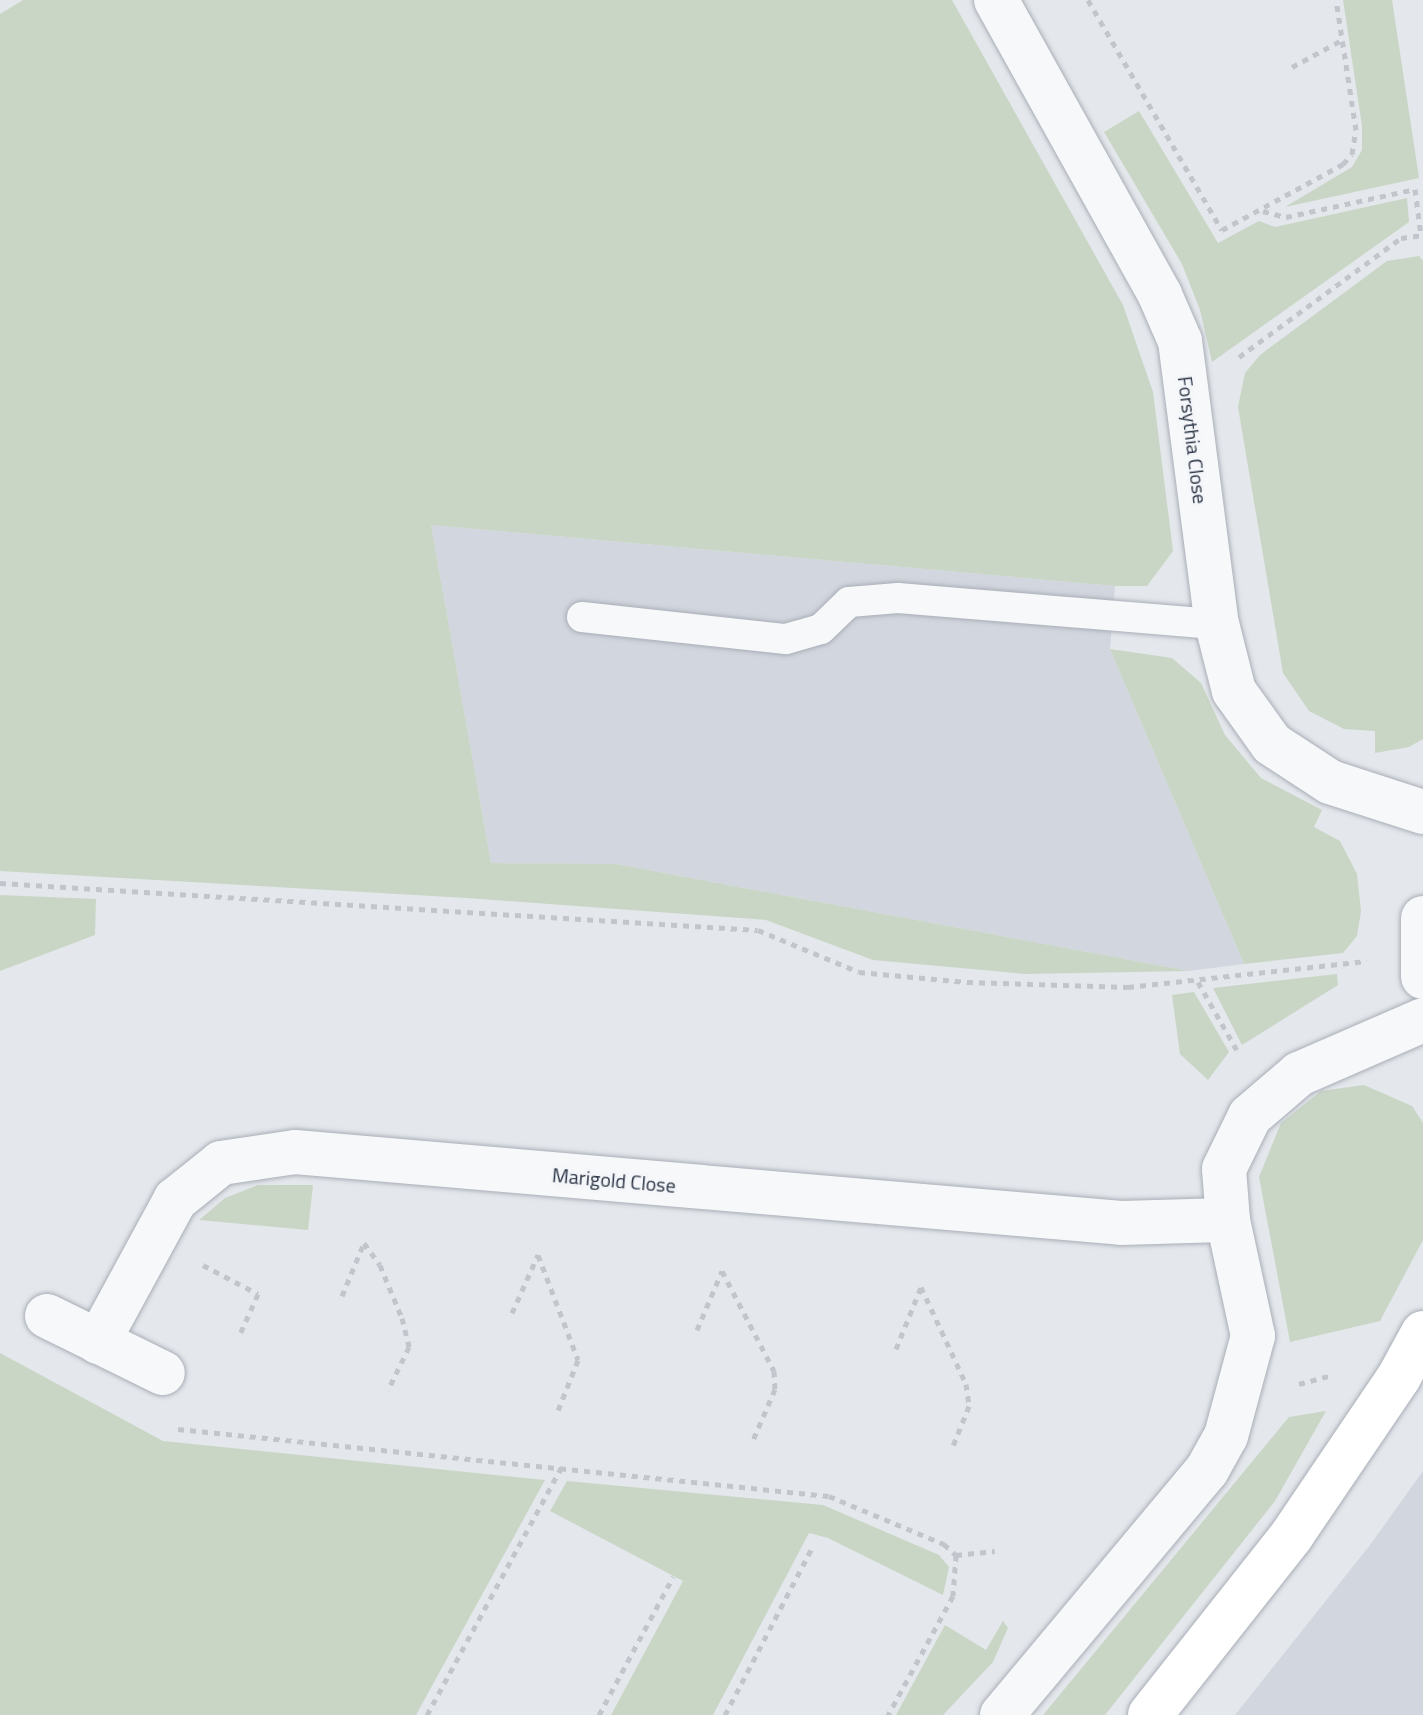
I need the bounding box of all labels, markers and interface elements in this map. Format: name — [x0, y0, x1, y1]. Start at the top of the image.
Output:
street label: Forsythia Close — [1173, 375, 1213, 505]
street label: Marigold Close — [551, 1163, 677, 1197]

